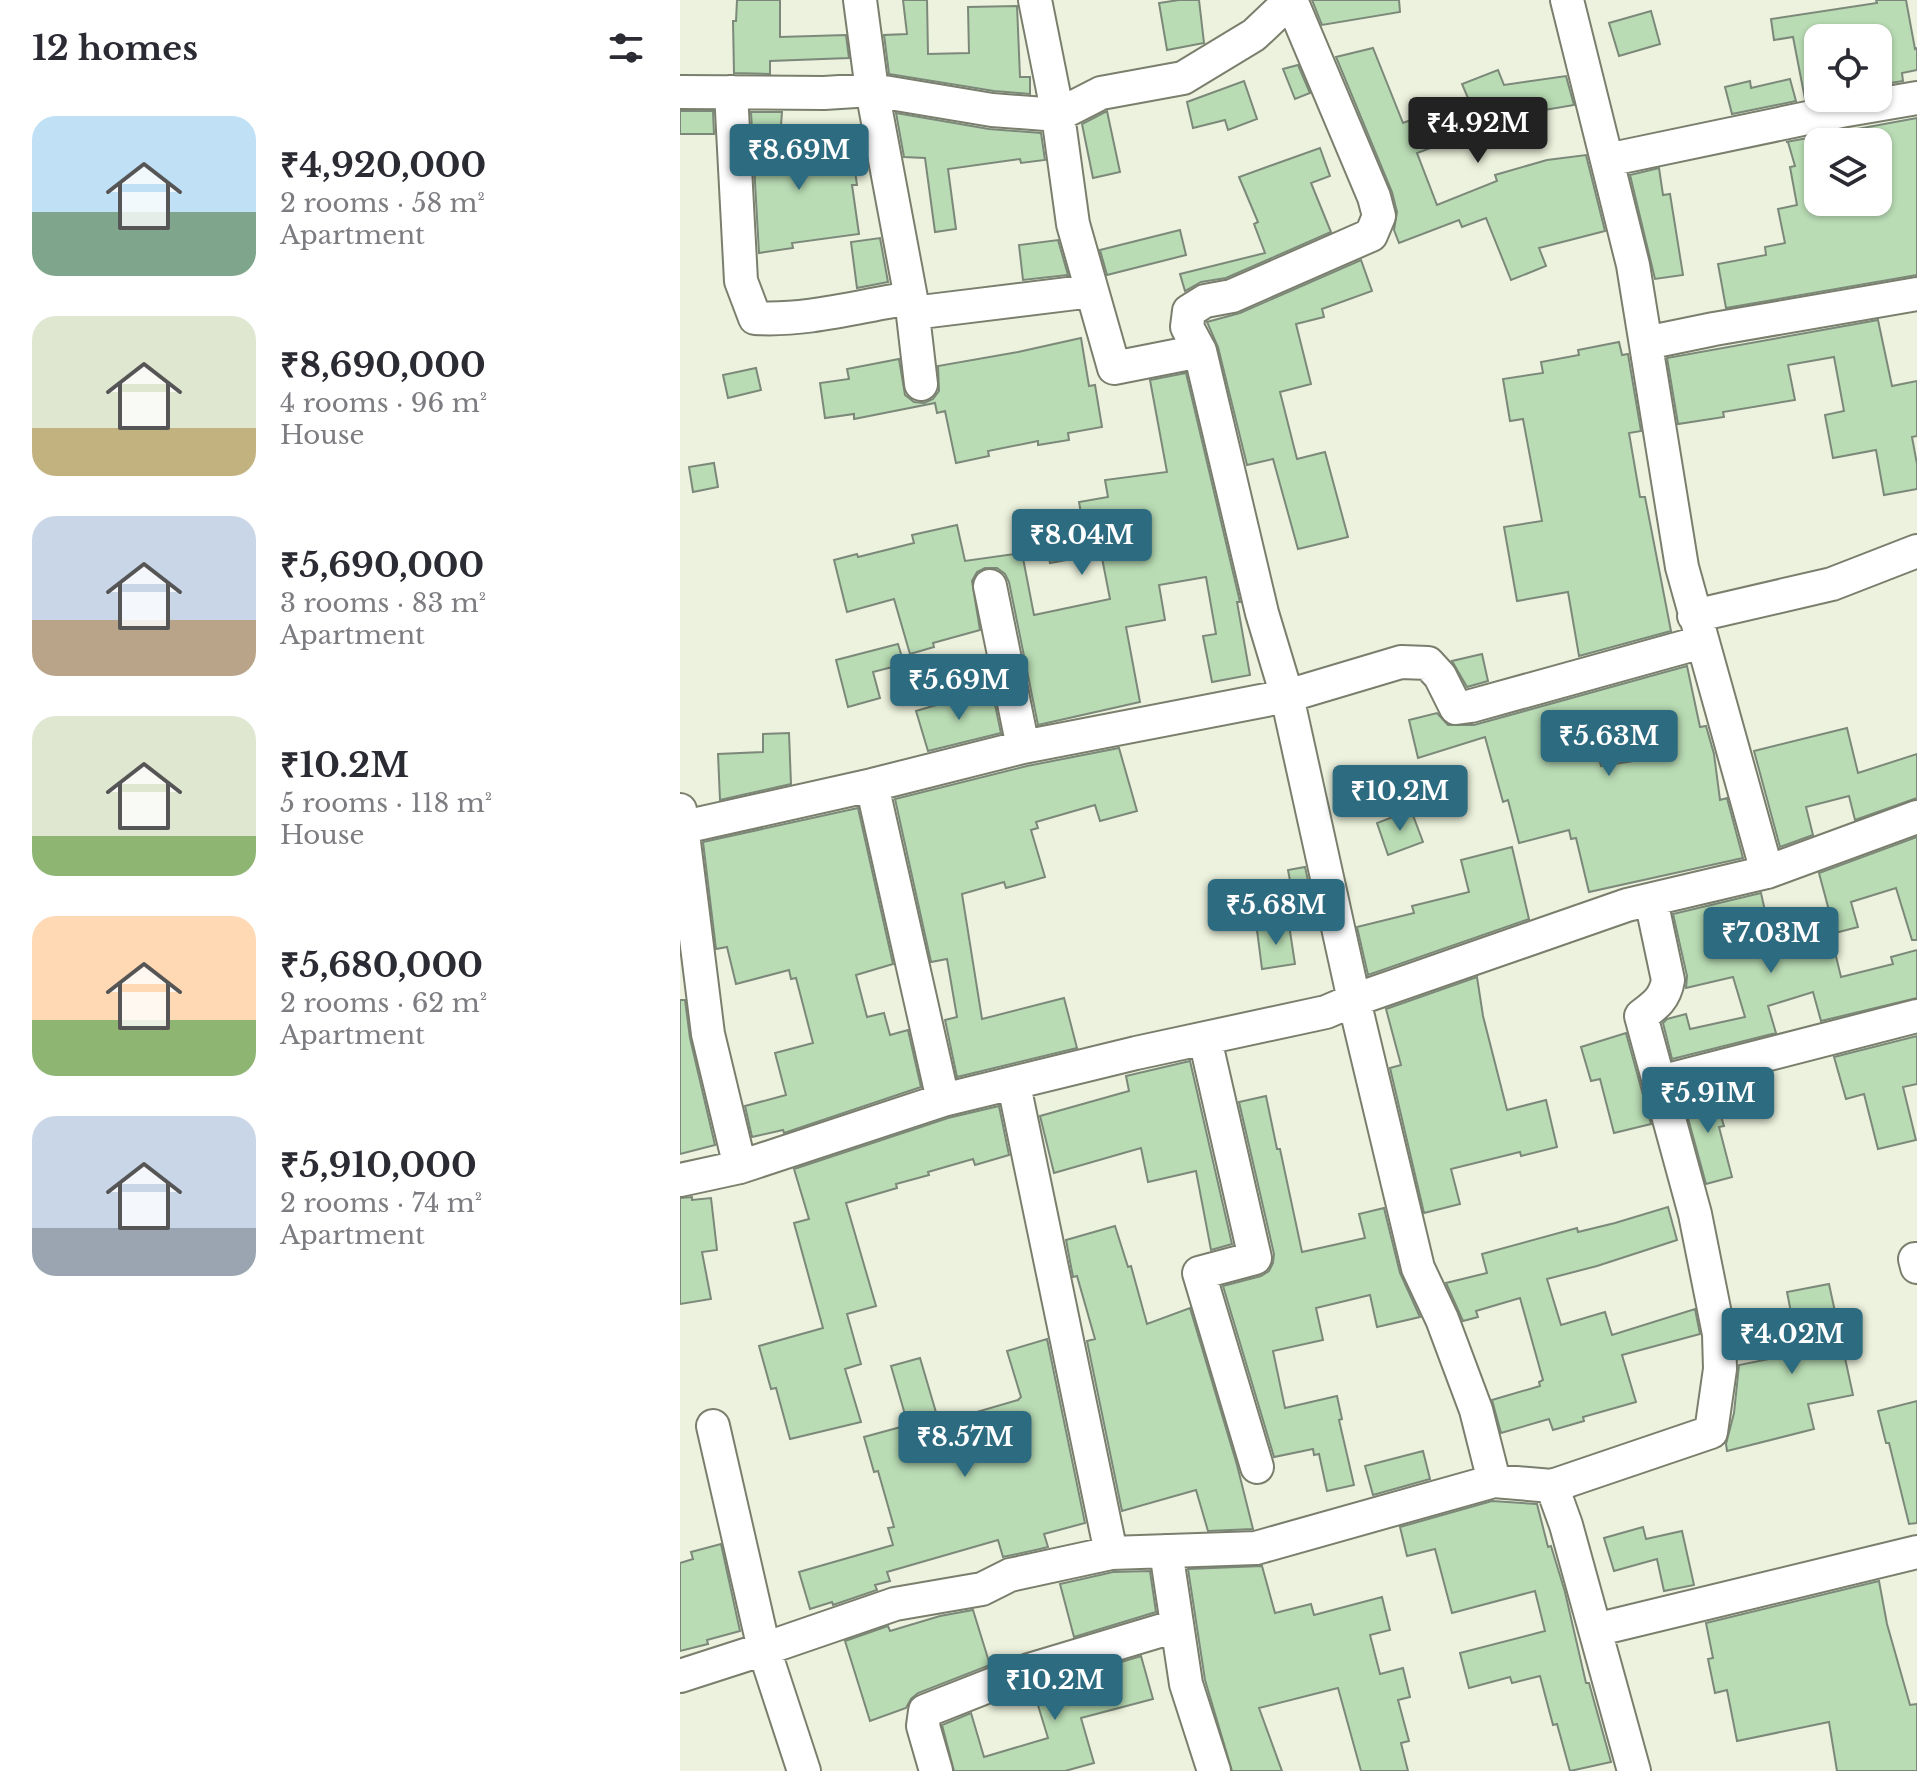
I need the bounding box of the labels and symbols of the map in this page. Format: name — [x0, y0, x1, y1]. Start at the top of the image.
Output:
pin: ₹4.92M — [1413, 97, 1543, 165]
pin: ₹8.69M — [734, 124, 864, 192]
pin: ₹8.04M — [1017, 509, 1147, 577]
pin: ₹5.69M — [894, 654, 1024, 722]
pin: ₹5.63M — [1544, 710, 1674, 778]
pin: ₹10.2M — [1335, 765, 1465, 833]
pin: ₹5.68M — [1211, 879, 1341, 947]
pin: ₹7.03M — [1706, 907, 1836, 975]
pin: ₹5.91M — [1643, 1067, 1773, 1135]
pin: ₹4.02M — [1727, 1308, 1857, 1376]
pin: ₹8.57M — [900, 1411, 1030, 1479]
pin: ₹10.2M — [990, 1654, 1120, 1722]

